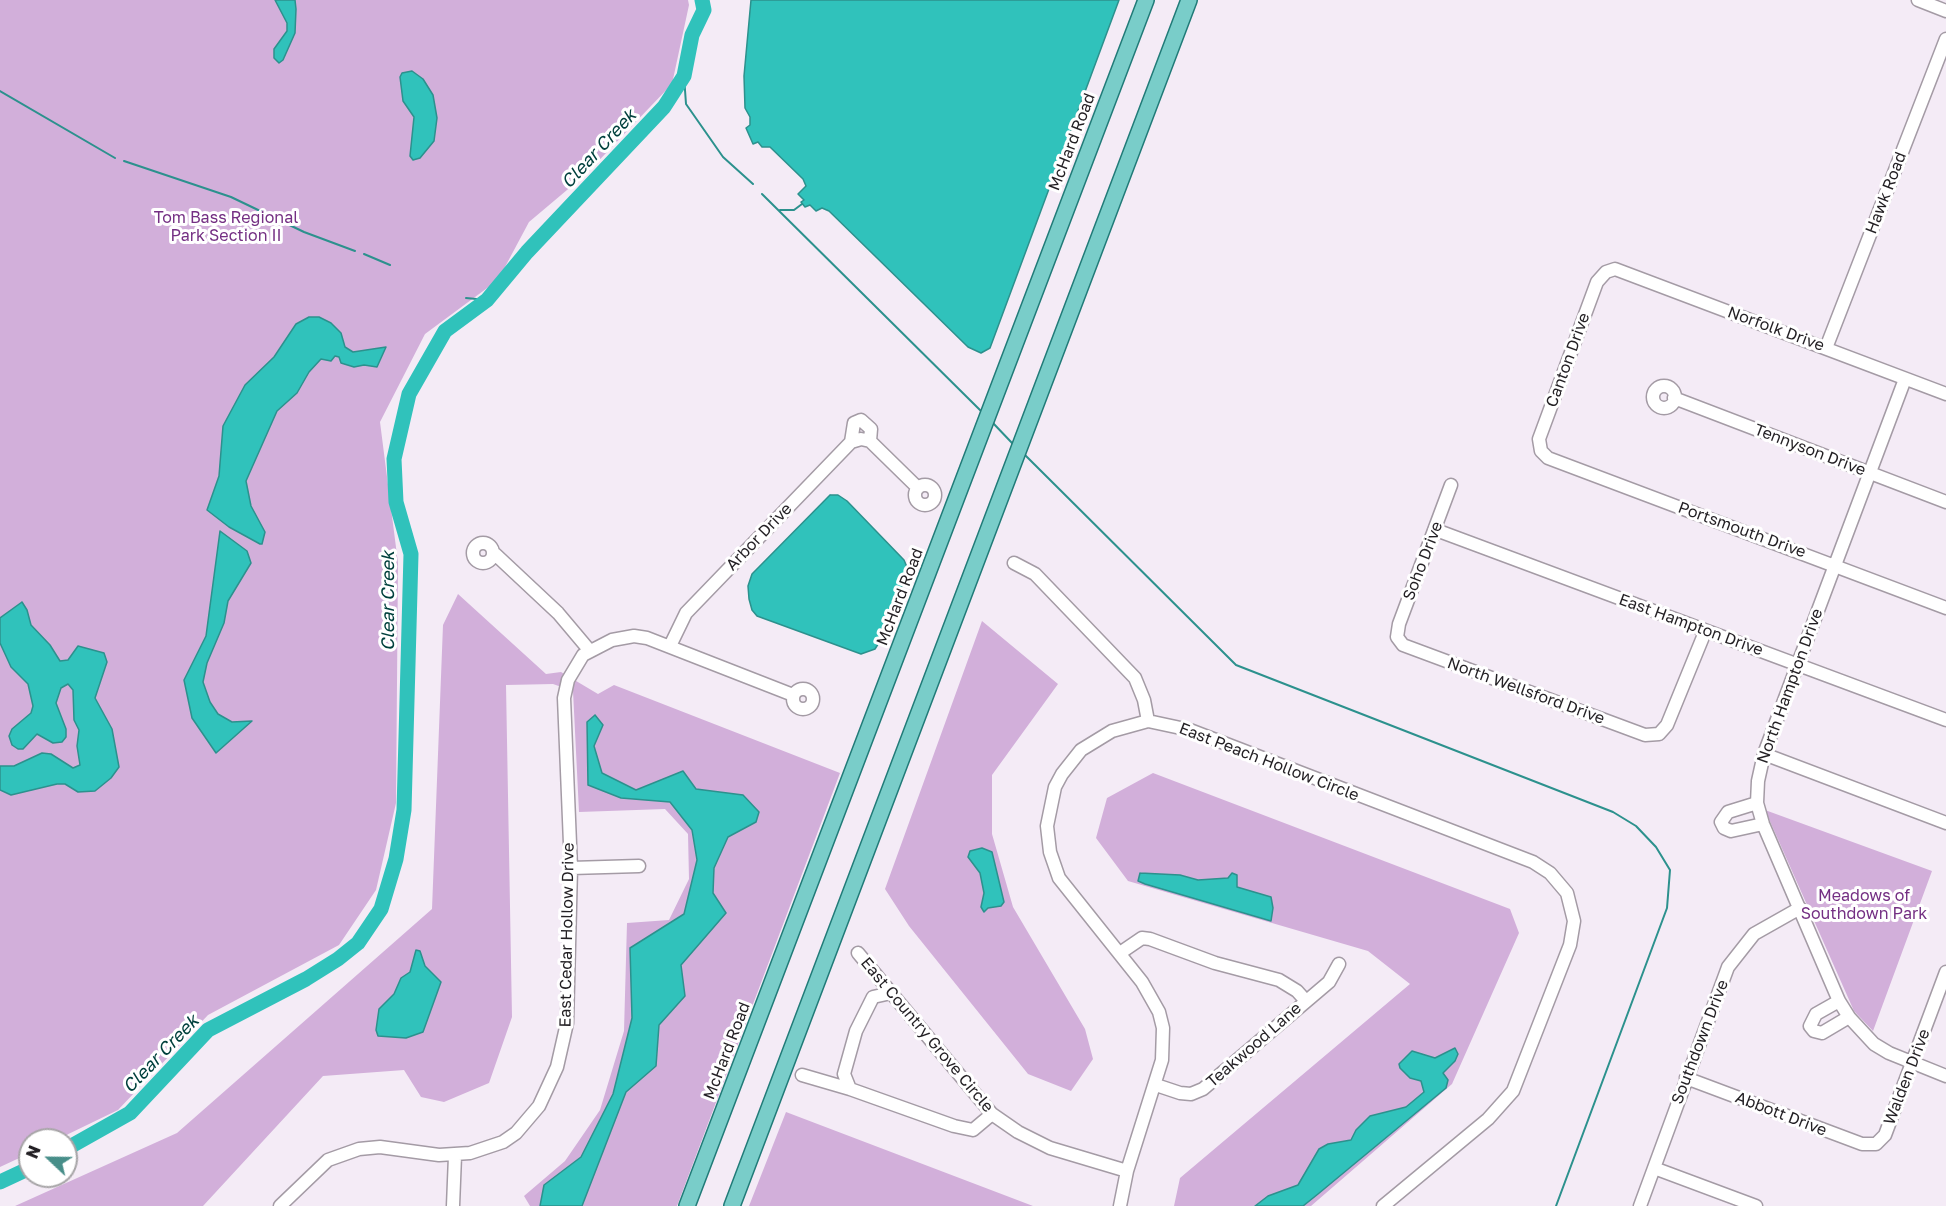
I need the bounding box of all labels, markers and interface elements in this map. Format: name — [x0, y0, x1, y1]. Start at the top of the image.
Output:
street label: McHard Road — [1045, 91, 1099, 193]
water label: Clear Creek — [557, 105, 641, 193]
street label: Hawk Road — [1862, 149, 1910, 237]
park label: Tom Bass Regional Park Section II — [154, 208, 298, 246]
street label: Norfolk Drive — [1725, 303, 1827, 355]
street label: Canton Drive — [1542, 310, 1594, 410]
street label: Tennyson Drive — [1752, 420, 1868, 480]
street label: Portsmouth Drive — [1675, 498, 1809, 562]
street label: Arbor Drive — [722, 499, 796, 575]
street label: Soho Drive — [1399, 519, 1447, 603]
street label: McHard Road — [873, 546, 927, 648]
water label: Clear Creek — [377, 551, 399, 651]
street label: East Hampton Drive — [1616, 590, 1766, 660]
street label: North Hampton Drive — [1753, 606, 1827, 766]
street label: North Wellsford Drive — [1445, 654, 1607, 728]
street label: East Peach Hollow Circle — [1176, 719, 1362, 805]
street label: East Cedar Hollow Drive — [556, 843, 578, 1027]
park label: Meadows of Southdown Park — [1801, 886, 1927, 924]
street label: East Country Grove Circle — [857, 954, 997, 1116]
street label: Southdown Drive — [1667, 977, 1733, 1107]
street label: Teakwood Lane — [1203, 999, 1305, 1091]
street label: McHard Road — [700, 1000, 754, 1102]
water label: Clear Creek — [118, 1011, 204, 1097]
street label: Walden Drive — [1880, 1026, 1934, 1128]
street label: Abbott Drive — [1733, 1088, 1829, 1140]
north arrow — [18, 1128, 78, 1188]
text: N — [22, 1143, 45, 1161]

